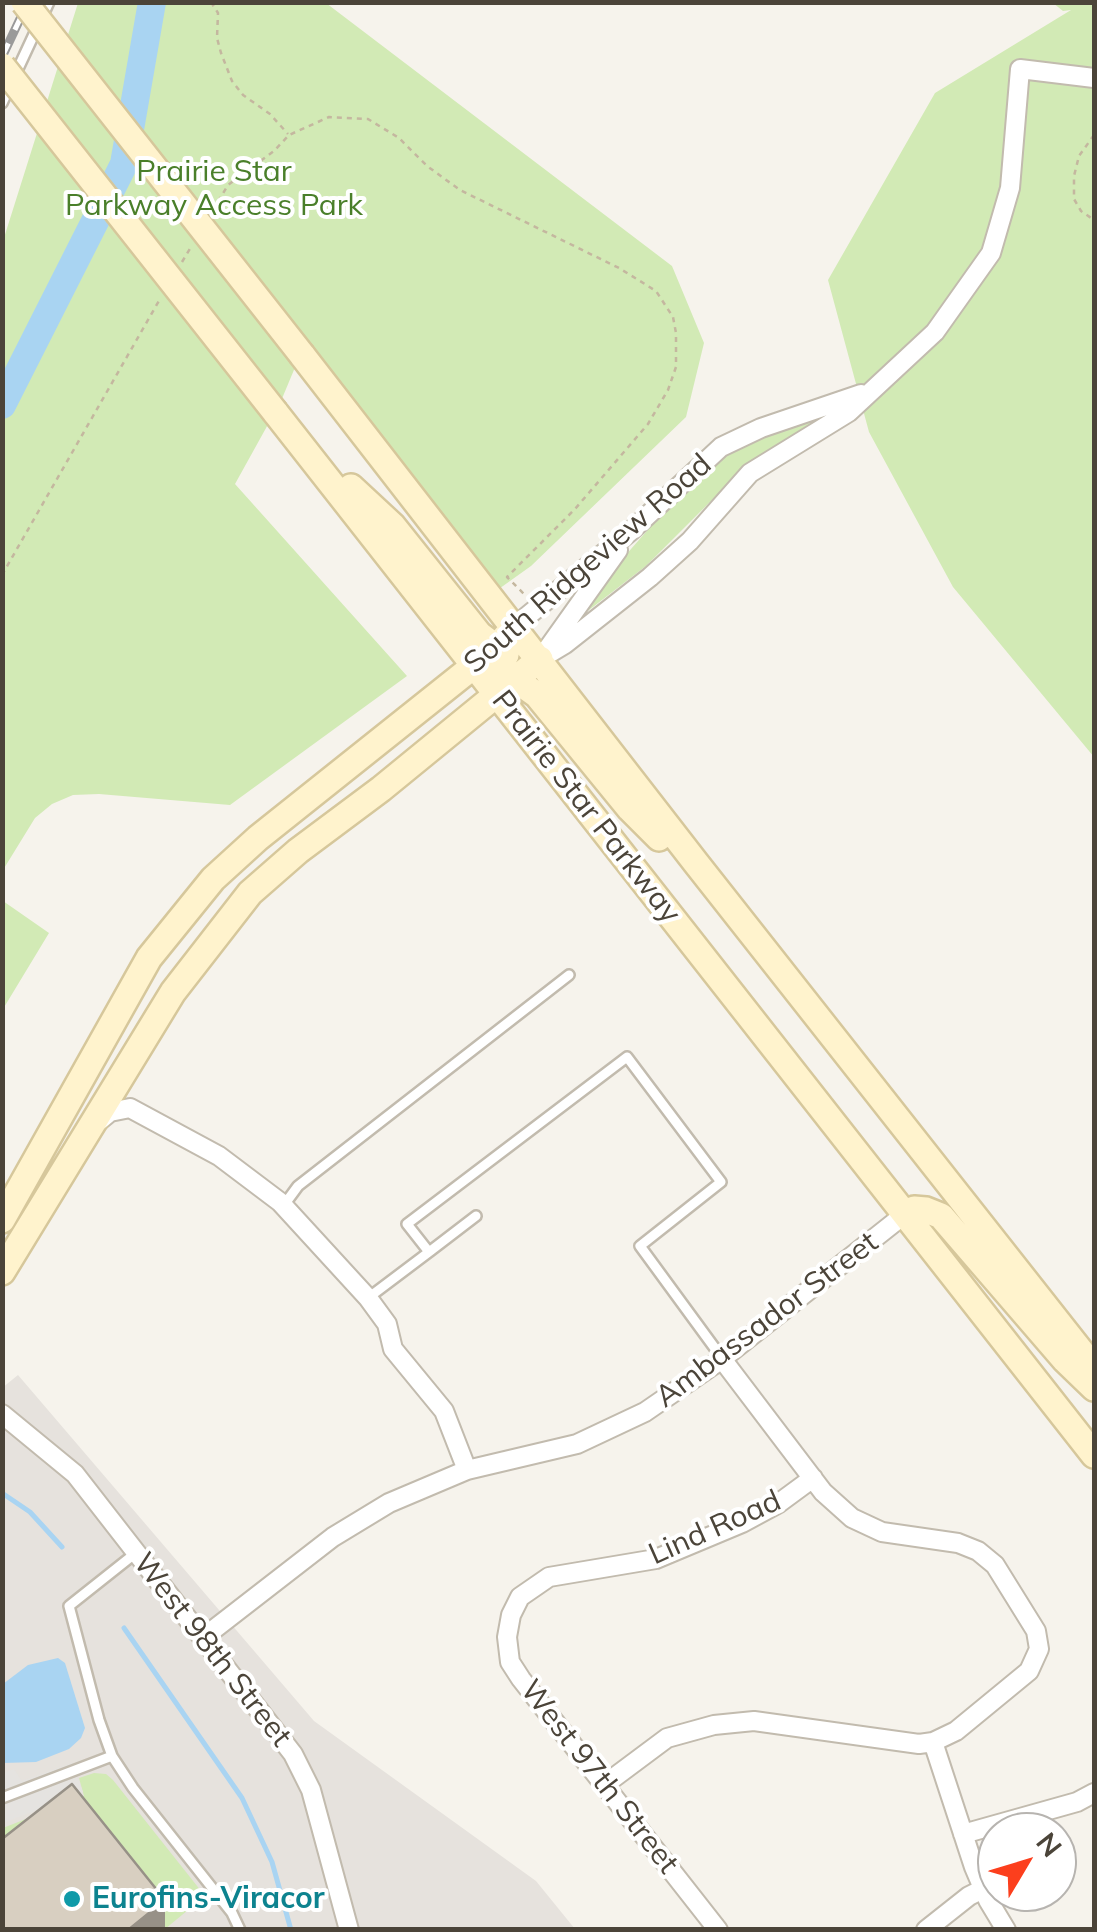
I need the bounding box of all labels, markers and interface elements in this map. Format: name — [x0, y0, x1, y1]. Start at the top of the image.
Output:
park label: Prairie Star Parkway Access Park — [65, 154, 363, 224]
street label: South Ridgeview Road — [457, 447, 719, 681]
street label: Prairie Star Parkway — [484, 683, 688, 931]
street label: Ambassador Street — [649, 1225, 885, 1415]
street label: Lind Road — [644, 1483, 786, 1573]
street label: West 98th Street — [125, 1546, 299, 1754]
street label: West 97th Street — [512, 1673, 686, 1881]
north arrow — [977, 1812, 1077, 1912]
text: N — [1029, 1825, 1070, 1864]
place label: Eurofins-Viracor — [92, 1881, 325, 1917]
marker: Eurofins-Viracor — [61, 1888, 83, 1910]

